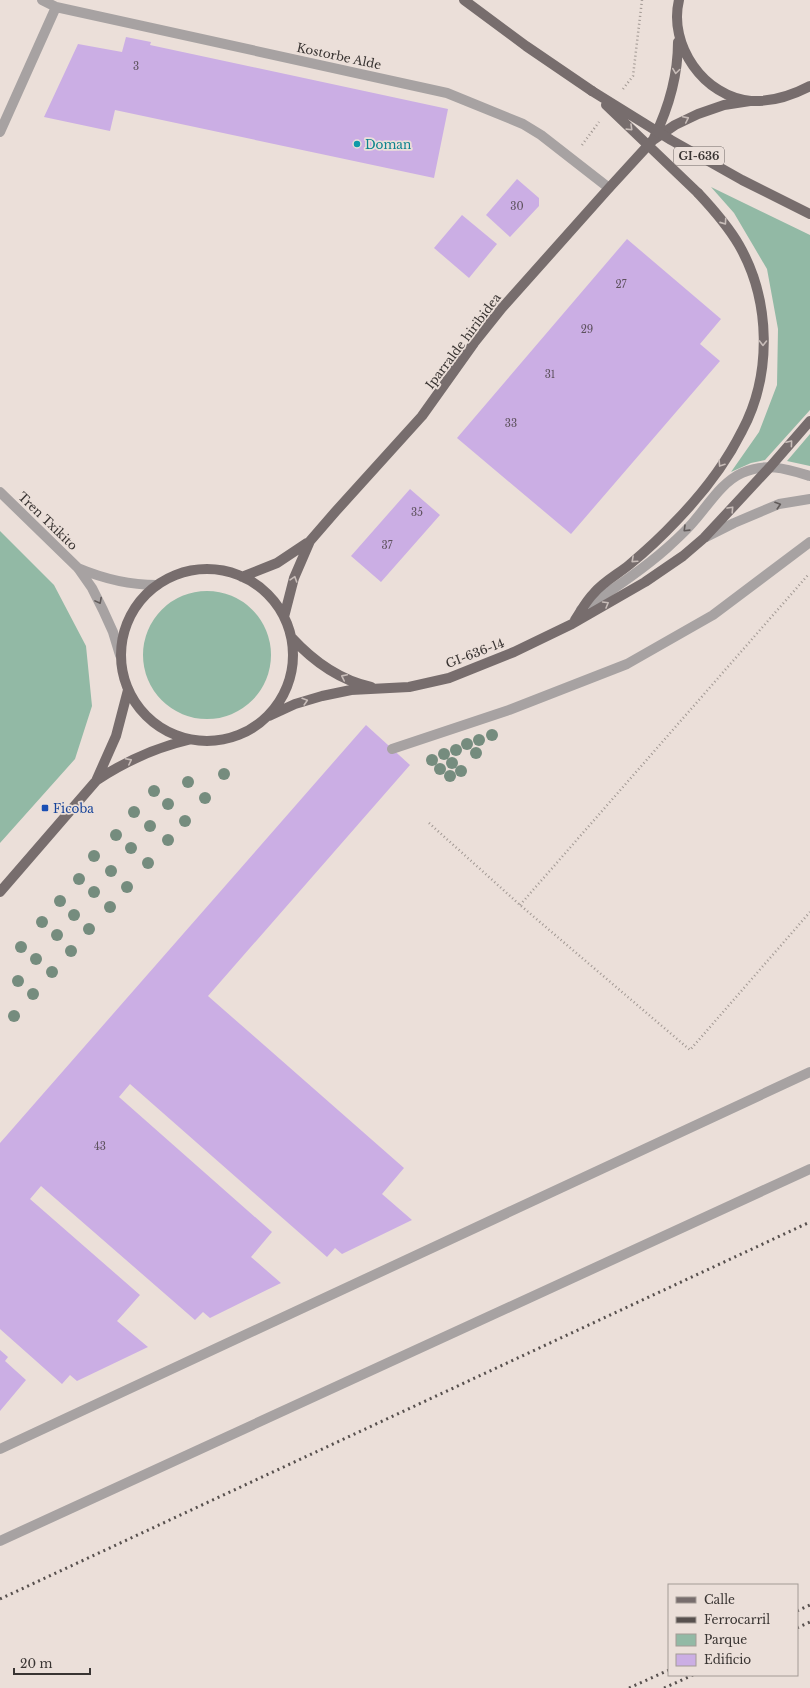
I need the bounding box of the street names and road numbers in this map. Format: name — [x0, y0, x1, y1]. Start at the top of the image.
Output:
street label: Kostorbe Alde — [295, 40, 383, 72]
road number: GI-636 — [674, 147, 724, 165]
street label: Iparralde hiribidea — [422, 290, 504, 392]
street label: Tren Txikito — [15, 489, 81, 553]
street label: GI-636-14 — [444, 635, 506, 671]

